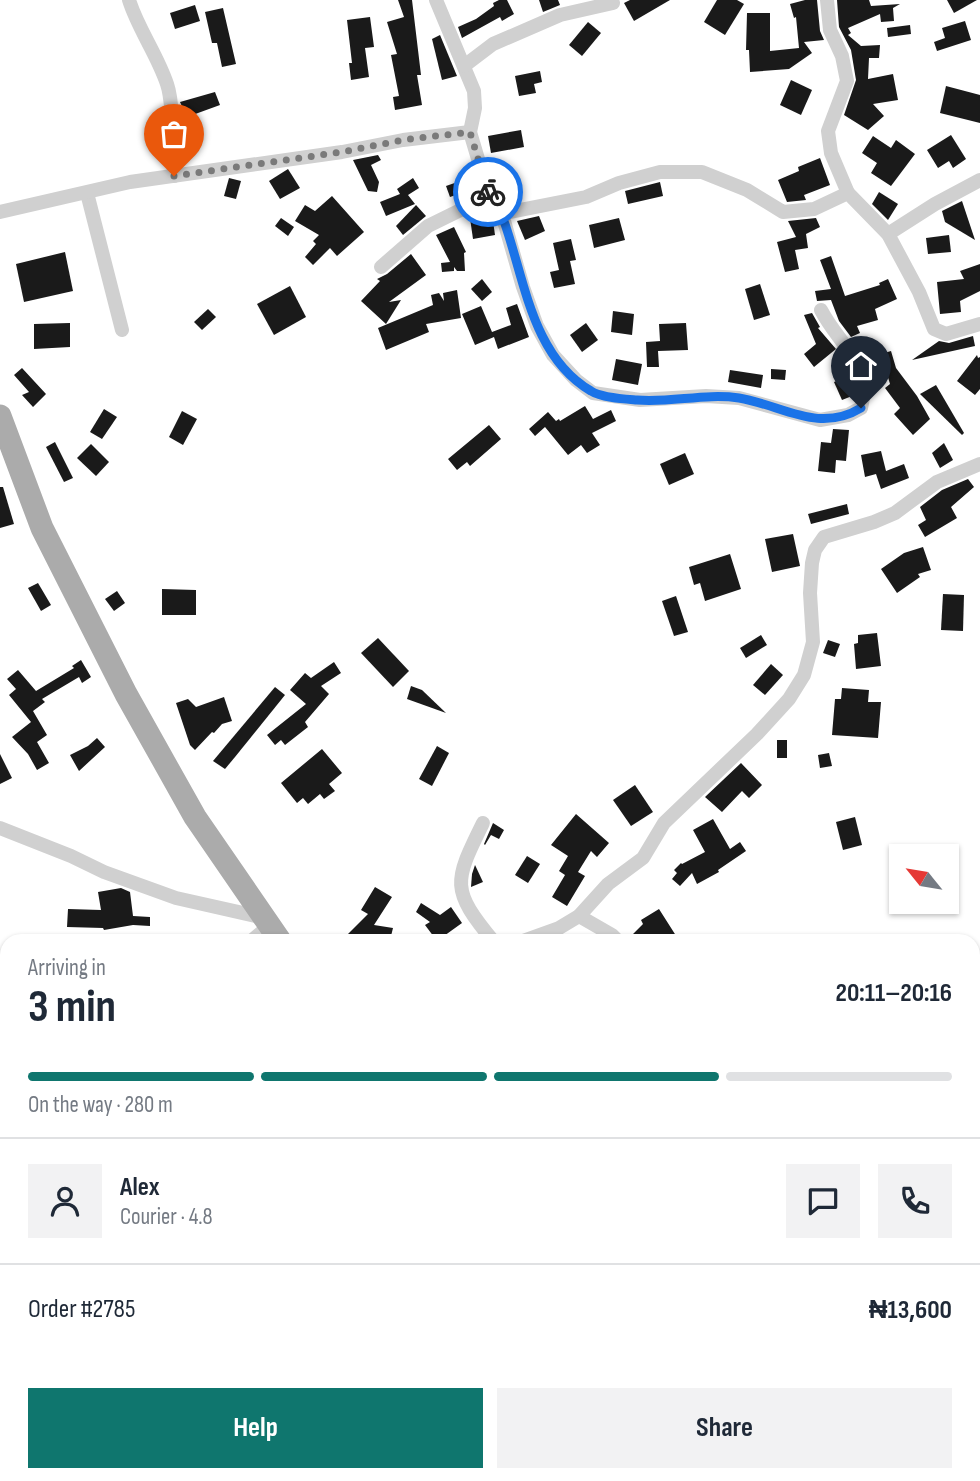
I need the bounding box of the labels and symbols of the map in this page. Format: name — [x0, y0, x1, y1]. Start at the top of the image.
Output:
pin — [144, 104, 204, 176]
courier — [453, 157, 523, 227]
pin — [831, 336, 891, 408]
north arrow — [889, 844, 959, 914]

